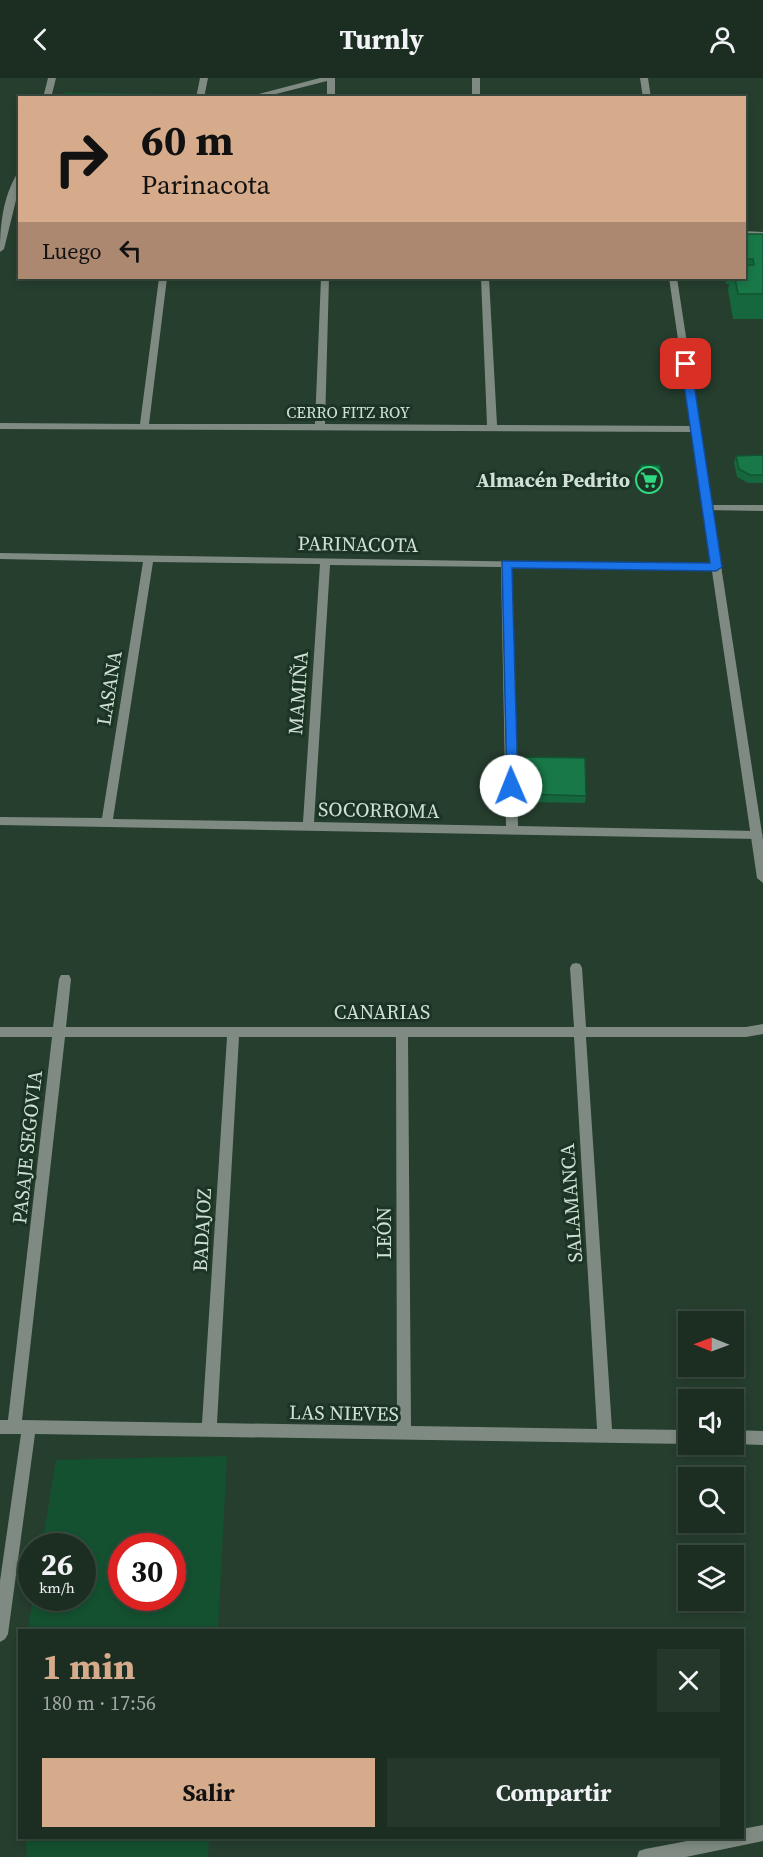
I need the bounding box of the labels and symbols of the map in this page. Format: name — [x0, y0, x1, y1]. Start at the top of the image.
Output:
pin — [660, 338, 711, 389]
street label: CERRO FITZ ROY — [286, 401, 410, 423]
supermarket icon: Almacén Pedrito — [634, 465, 664, 495]
place label: Almacén Pedrito — [476, 466, 630, 494]
street label: PARINACOTA — [297, 529, 419, 559]
street label: LASANA — [89, 648, 129, 727]
street label: MAMIÑA — [281, 650, 315, 736]
position arrow — [479, 754, 543, 818]
street label: SOCORROMA — [318, 795, 441, 825]
street label: CANARIAS — [334, 998, 430, 1026]
street label: PASAJE SEGOVIA — [5, 1068, 49, 1225]
street label: SALAMANCA — [553, 1142, 589, 1263]
street label: BADAJOZ — [186, 1188, 218, 1272]
street label: LEÓN — [370, 1207, 398, 1259]
north arrow — [678, 1311, 744, 1377]
street label: LAS NIEVES — [289, 1398, 399, 1428]
speed limit sign: 30 — [108, 1533, 186, 1611]

